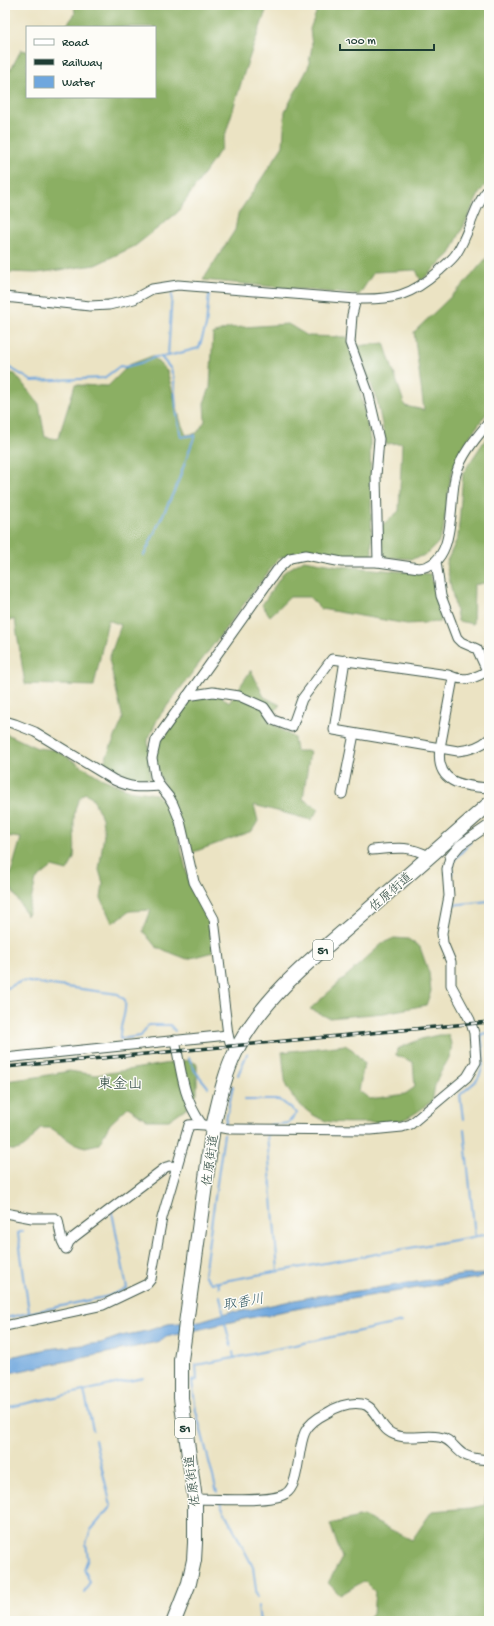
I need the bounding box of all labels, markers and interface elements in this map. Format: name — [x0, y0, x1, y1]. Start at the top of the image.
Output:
legend — [26, 26, 156, 98]
scale bar — [340, 26, 434, 52]
text: 100 m — [345, 35, 376, 49]
text: Road — [62, 37, 89, 51]
text: Railway — [62, 57, 102, 71]
text: Water — [62, 77, 96, 91]
street label: 佐原街道 — [366, 869, 416, 916]
road number: 51 — [313, 940, 333, 960]
district label: 東金山 — [97, 1075, 143, 1094]
street label: 佐原街道 — [199, 1133, 223, 1187]
water label: 取香川 — [221, 1291, 266, 1315]
road number: 51 — [175, 1418, 195, 1438]
street label: 佐原街道 — [182, 1454, 204, 1508]

